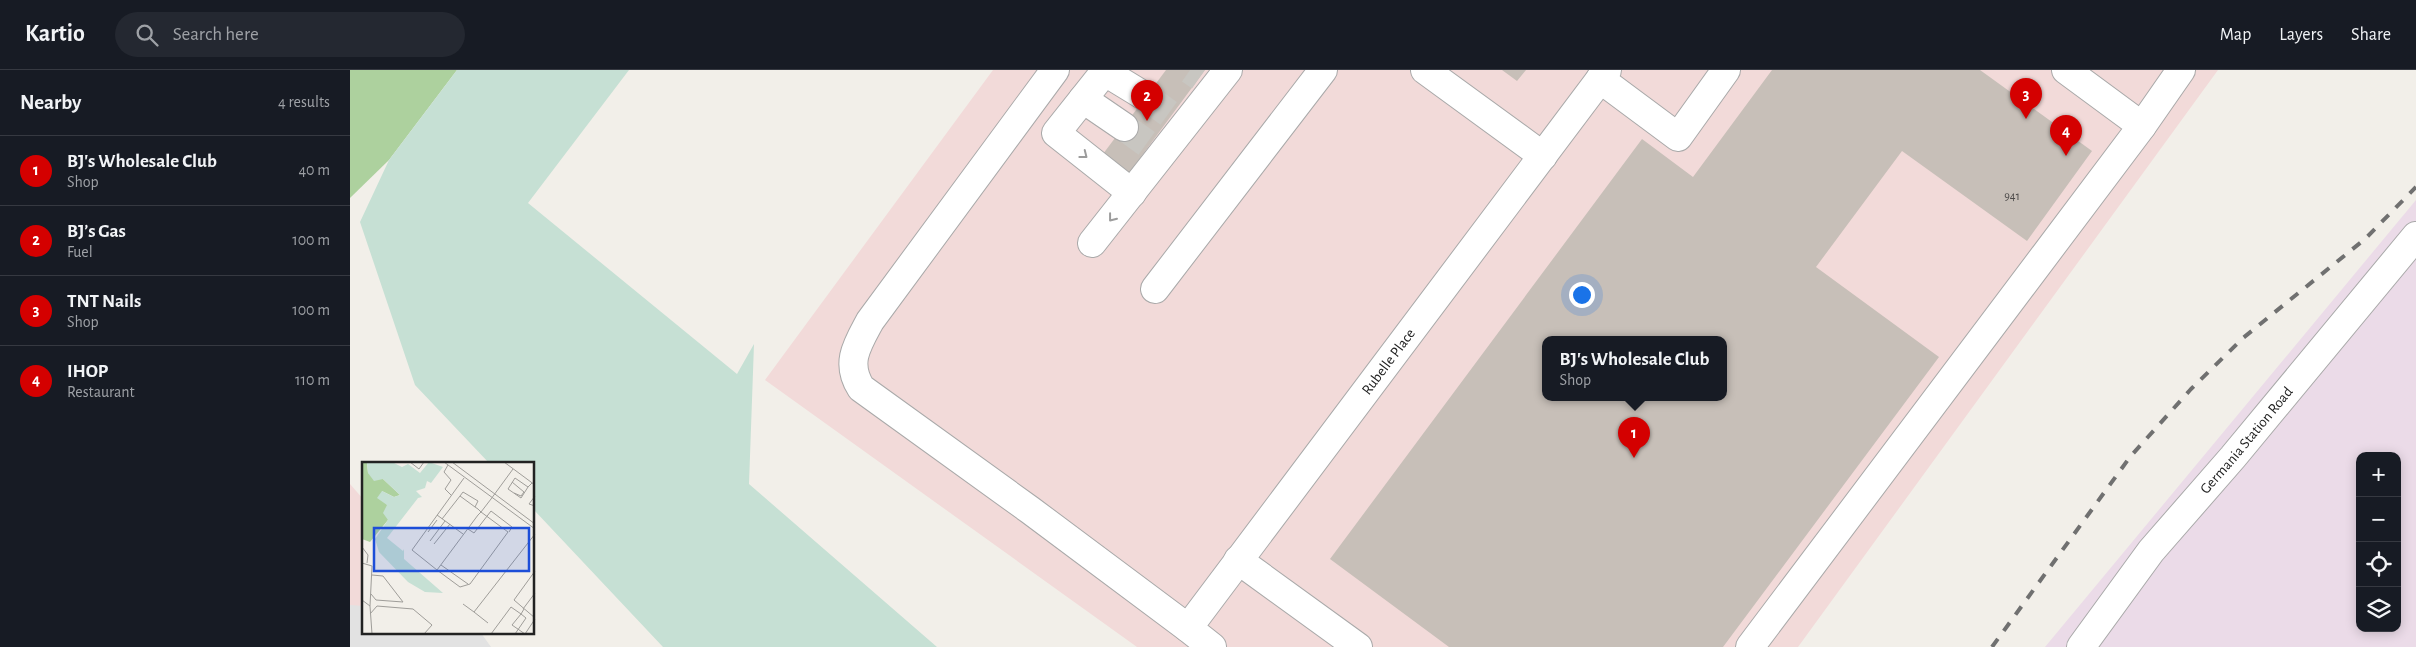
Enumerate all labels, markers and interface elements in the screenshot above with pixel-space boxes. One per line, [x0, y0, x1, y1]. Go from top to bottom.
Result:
search box [115, 12, 465, 57]
icon: search [133, 21, 161, 49]
text: Kartio [25, 22, 85, 46]
text: Search here [173, 25, 259, 44]
text: Map [2220, 26, 2251, 44]
text: Layers [2279, 26, 2323, 44]
text: Share [2351, 26, 2391, 44]
pin: 3 [2010, 78, 2042, 119]
pin: 2 [1131, 80, 1163, 121]
text: Nearby [20, 92, 81, 113]
text: 4 results [278, 94, 330, 110]
pin: 4 [2050, 115, 2082, 156]
one-way arrow [1078, 149, 1087, 157]
text: BJ's Wholesale Club [67, 152, 217, 171]
text: 1 [33, 162, 39, 178]
text: 40 m [298, 162, 330, 178]
text: Shop [67, 174, 99, 190]
house number: 941 [2004, 190, 2020, 202]
one-way arrow [1110, 212, 1118, 221]
text: BJ’s Gas [67, 222, 126, 241]
text: 2 [32, 232, 40, 248]
text: 100 m [292, 232, 330, 248]
text: Fuel [67, 244, 93, 260]
your location [1569, 282, 1595, 308]
text: TNT Nails [67, 292, 141, 311]
text: 3 [33, 302, 39, 318]
text: 100 m [292, 302, 330, 318]
text: Shop [67, 314, 99, 330]
street label: Rubelle Place [1359, 326, 1418, 398]
popup [1542, 336, 1727, 401]
text: BJ's Wholesale Club [1560, 350, 1709, 369]
text: IHOP [67, 362, 108, 381]
text: 4 [32, 372, 40, 388]
text: 110 m [295, 372, 330, 388]
text: Shop [1560, 372, 1591, 388]
text: Restaurant [67, 384, 135, 400]
street label: Germania Station Road [2198, 384, 2296, 497]
pin: 1 [1618, 417, 1650, 458]
map controls [2356, 452, 2401, 632]
button: + [2356, 452, 2401, 497]
inset map [362, 462, 535, 634]
button: − [2356, 497, 2401, 542]
button: locate [2356, 542, 2401, 587]
button: layers [2356, 587, 2401, 632]

